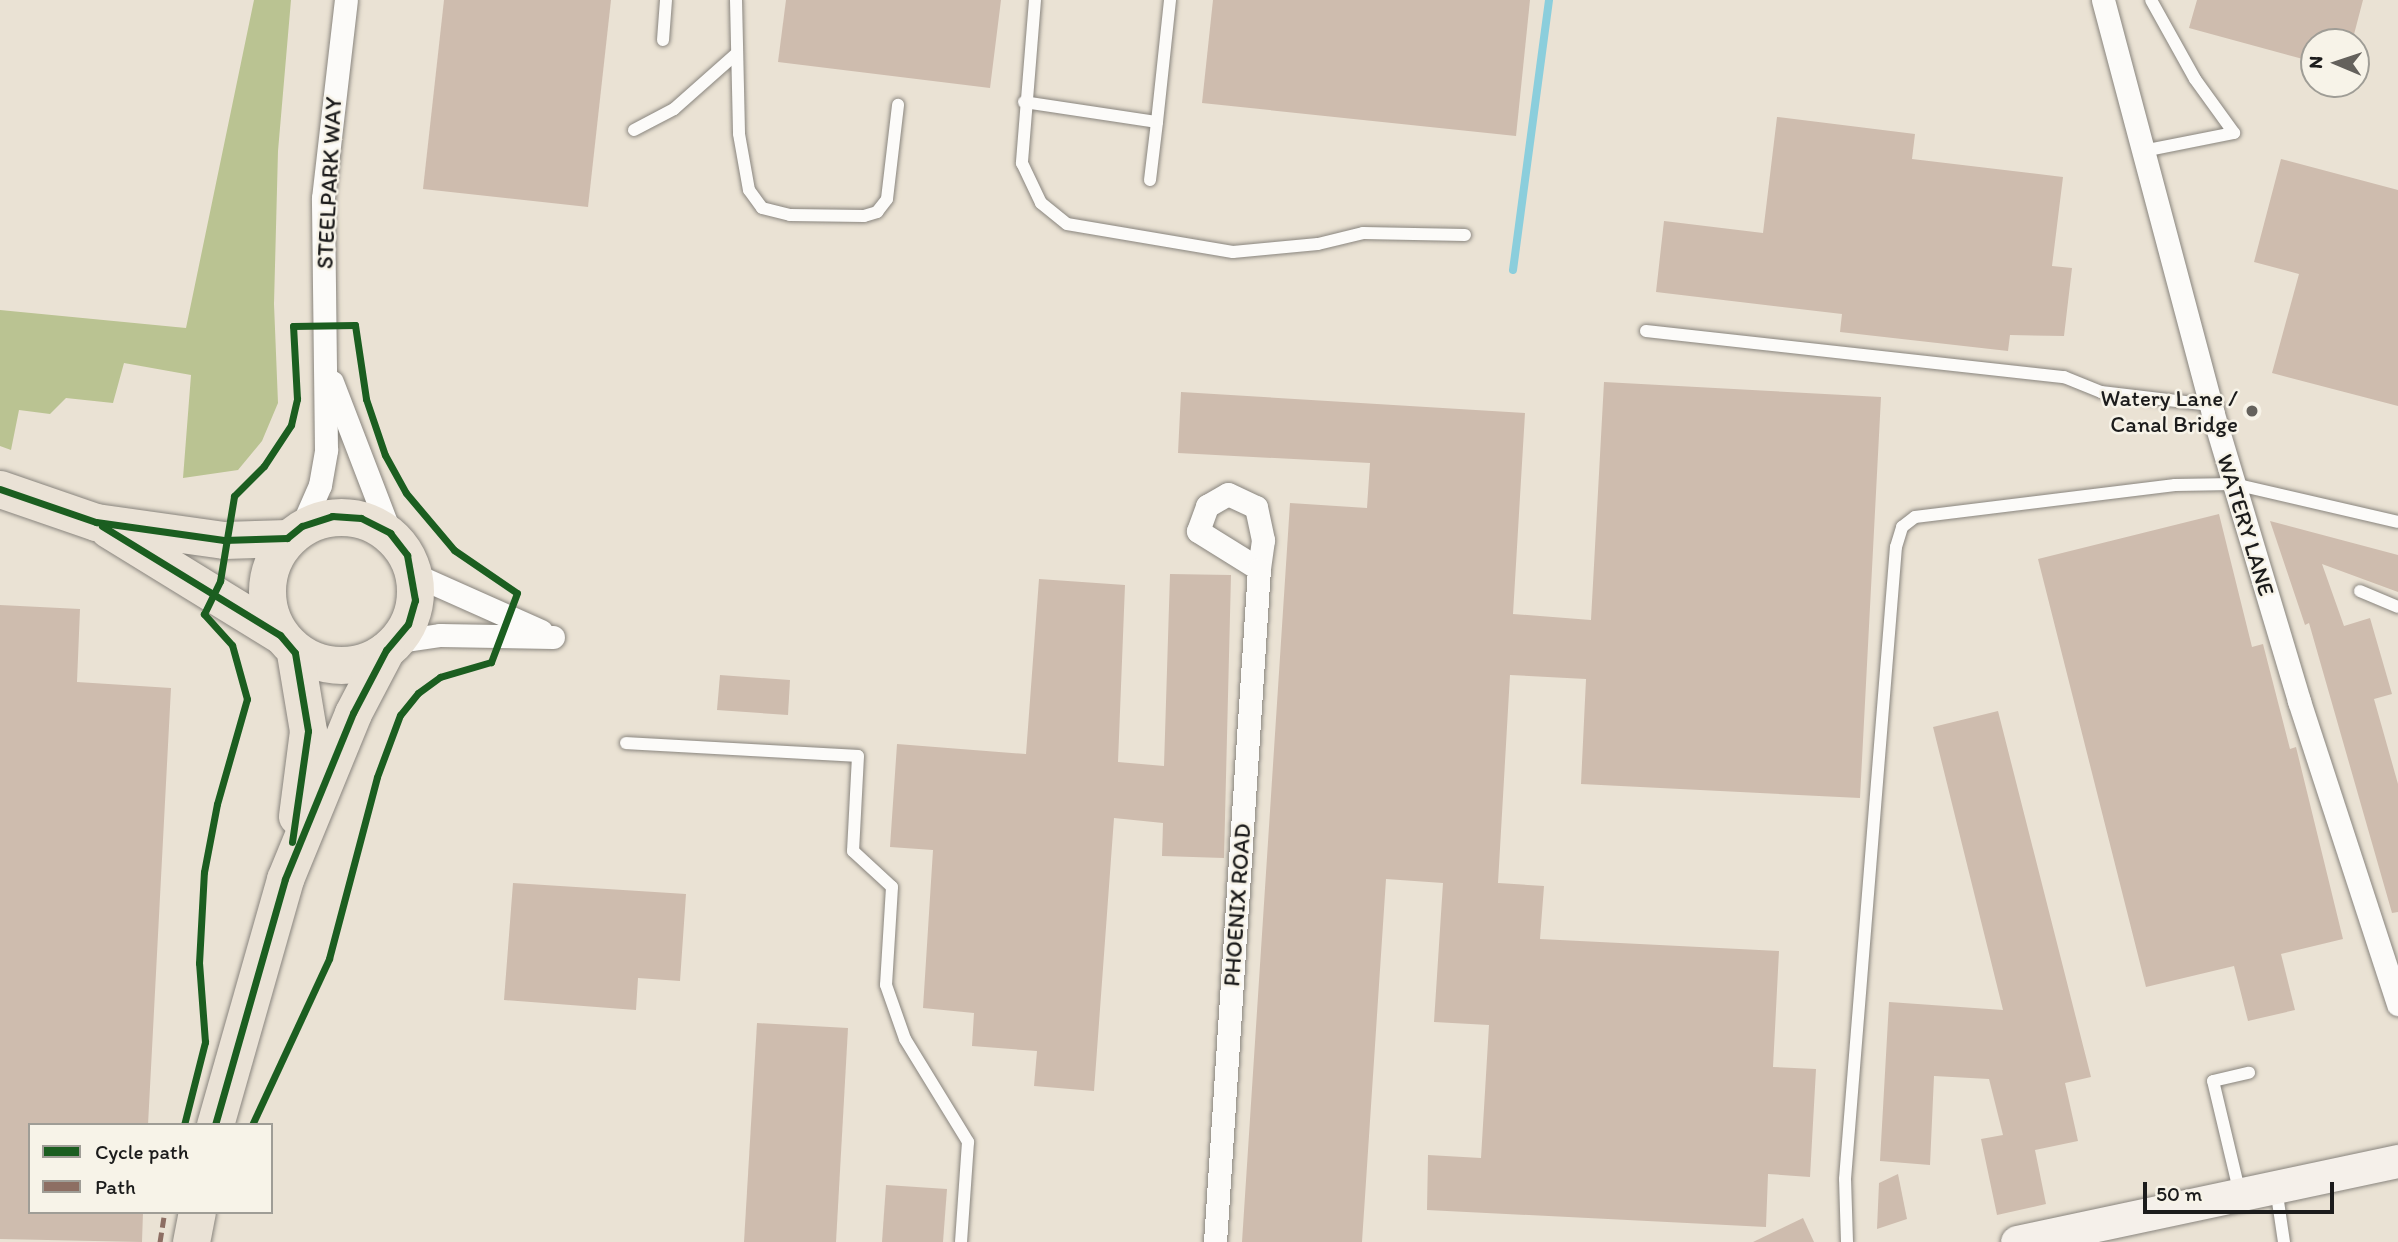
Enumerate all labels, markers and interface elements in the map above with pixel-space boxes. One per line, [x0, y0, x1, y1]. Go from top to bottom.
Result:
north arrow [2300, 28, 2370, 98]
text: N [2304, 56, 2327, 69]
street label: STEELPARK WAY [311, 96, 347, 270]
place label: Watery Lane / Canal Bridge [2101, 384, 2238, 438]
marker: Watery Lane / Canal Bridge [2244, 403, 2260, 419]
street label: WATERY LANE [2211, 451, 2281, 599]
street label: PHOENIX ROAD [1218, 823, 1256, 987]
legend [28, 1123, 273, 1214]
text: Cycle path [95, 1139, 189, 1164]
scale bar [2146, 1168, 2337, 1212]
text: Path [95, 1174, 136, 1199]
text: 50 m [2156, 1181, 2202, 1206]

